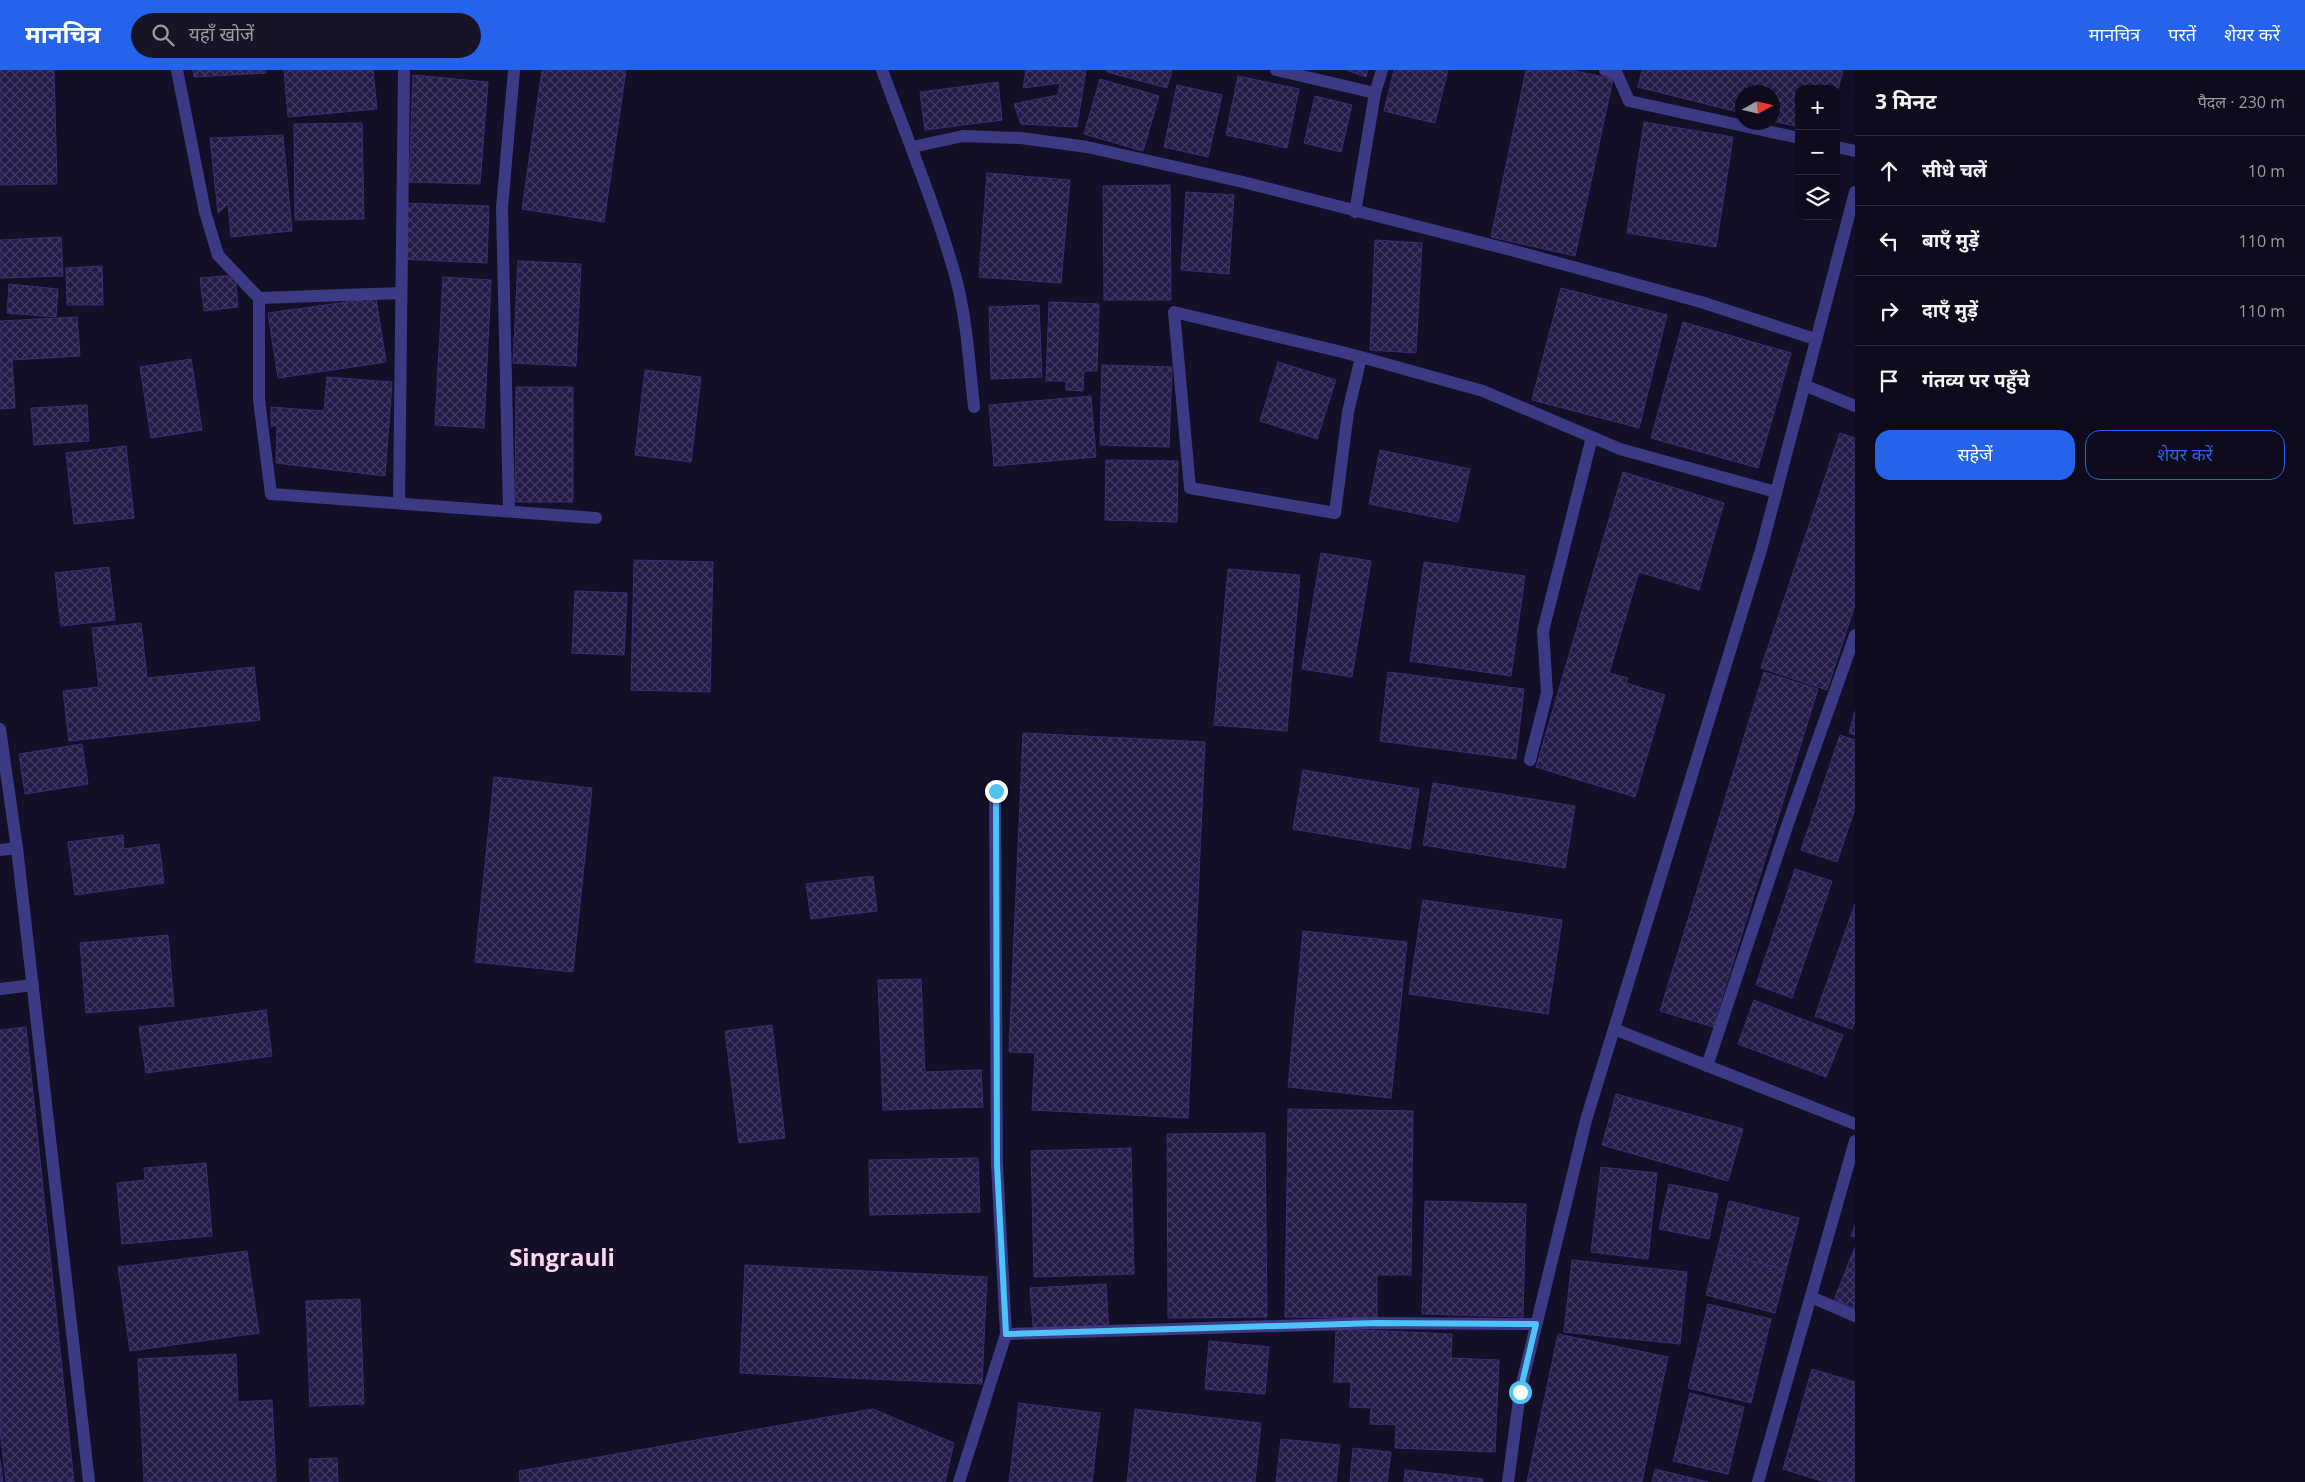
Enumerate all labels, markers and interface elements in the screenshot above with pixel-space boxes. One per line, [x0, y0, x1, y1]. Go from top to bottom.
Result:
search box [131, 13, 481, 58]
text: मानचित्र [25, 17, 101, 50]
icon: search [149, 21, 177, 49]
text: यहाँ खोजें [189, 21, 254, 47]
text: मानचित्र [2089, 22, 2140, 46]
text: परतें [2168, 22, 2196, 46]
text: शेयर करें [2224, 22, 2280, 46]
north arrow [1735, 85, 1780, 130]
map controls [1795, 85, 1840, 220]
button: + [1795, 85, 1840, 130]
text: 3 मिनट [1875, 87, 1937, 115]
text: पैदल · 230 m [2198, 91, 2285, 113]
button: − [1795, 130, 1840, 175]
icon: ahead [1875, 157, 1903, 185]
text: सीधे चलें [1922, 157, 1987, 183]
text: 10 m [2248, 160, 2285, 182]
button: layers [1795, 175, 1840, 220]
icon: left [1875, 227, 1903, 255]
text: बाएँ मुड़ें [1922, 227, 1979, 253]
text: 110 m [2239, 230, 2285, 252]
icon: right [1875, 297, 1903, 325]
text: दाएँ मुड़ें [1922, 297, 1978, 323]
text: 110 m [2239, 300, 2285, 322]
icon: arrive [1875, 367, 1903, 395]
text: गंतव्य पर पहुँचे [1922, 367, 2030, 393]
button: सहेजें [1875, 430, 2075, 480]
button: शेयर करें [2085, 430, 2285, 480]
route end [985, 780, 1008, 803]
district label: Singrauli [509, 1240, 615, 1273]
route start [1509, 1381, 1532, 1404]

